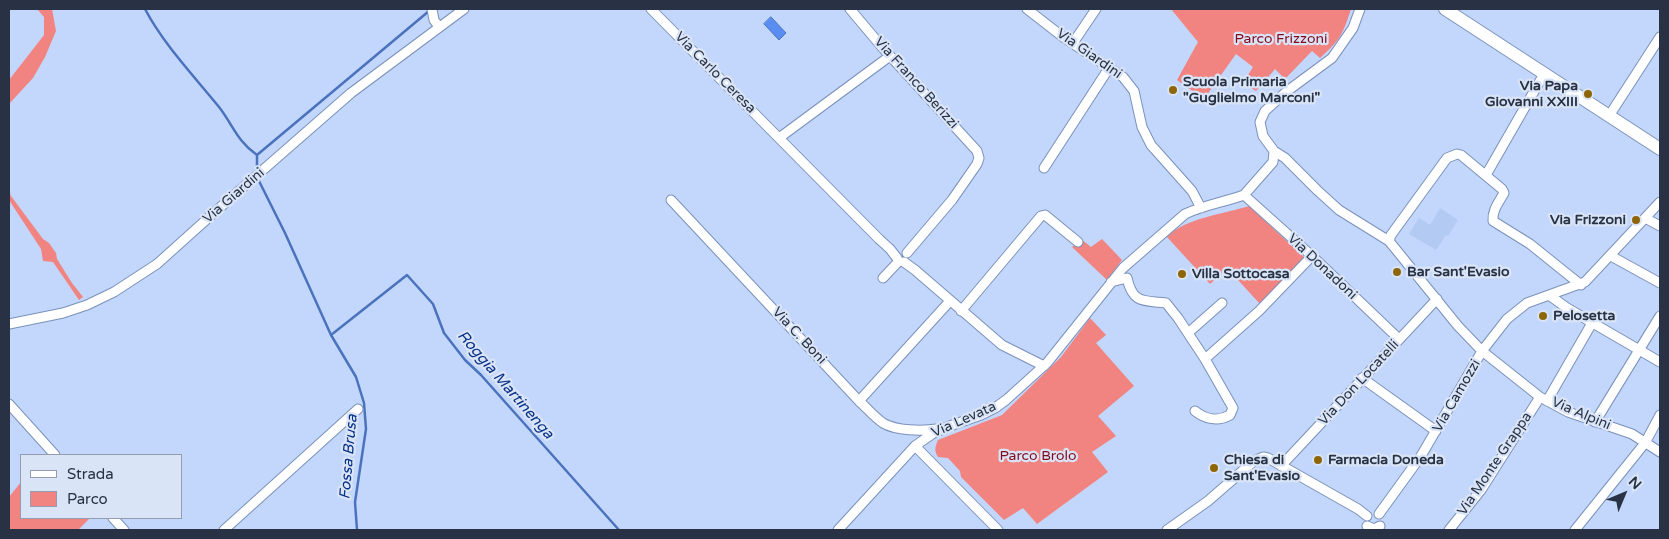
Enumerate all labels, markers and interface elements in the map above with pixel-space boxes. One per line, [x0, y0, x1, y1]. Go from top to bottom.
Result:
street label: Via Giardini [1053, 25, 1125, 83]
street label: Via Carlo Ceresa [671, 29, 759, 117]
park label: Parco Frizzoni [1234, 31, 1328, 47]
street label: Via Franco Berizzi [870, 34, 962, 132]
place label: Scuola Primaria "Guglielmo Marconi" [1183, 74, 1320, 106]
place label: Via Papa Giovanni XXIII [1485, 78, 1578, 110]
marker: Scuola Primaria "Guglielmo Marconi" [1167, 84, 1179, 96]
marker: Via Papa Giovanni XXIII [1582, 88, 1594, 100]
street label: Via Giardini [200, 165, 268, 227]
place label: Via Frizzoni [1550, 212, 1626, 228]
marker: Via Frizzoni [1630, 214, 1642, 226]
street label: Via Donadoni [1284, 230, 1360, 304]
place label: Bar Sant'Evasio [1407, 264, 1510, 280]
place label: Villa Sottocasa [1192, 266, 1290, 282]
marker: Bar Sant'Evasio [1391, 266, 1403, 278]
marker: Villa Sottocasa [1176, 268, 1188, 280]
street label: Via C. Boni [768, 304, 830, 368]
place label: Pelosetta [1553, 308, 1615, 324]
marker: Pelosetta [1537, 310, 1549, 322]
water label: Roggia Martinenga [453, 327, 557, 443]
street label: Via Don Locatelli [1315, 337, 1403, 429]
street label: Via Camozzi [1429, 357, 1485, 435]
street label: Via Alpini [1549, 394, 1613, 434]
street label: Via Levata [929, 398, 999, 442]
street label: Via Monte Grappa [1454, 409, 1536, 519]
water label: Fossa Brusa [336, 414, 362, 500]
park label: Parco Brolo [1000, 448, 1076, 464]
place label: Chiesa di Sant'Evasio [1224, 452, 1300, 484]
place label: Farmacia Doneda [1328, 452, 1444, 468]
legend [20, 454, 182, 519]
marker: Farmacia Doneda [1312, 454, 1324, 466]
marker: Chiesa di Sant'Evasio [1208, 462, 1220, 474]
text: Strada [67, 465, 114, 483]
north arrow [1599, 469, 1649, 519]
text: N [1625, 473, 1645, 493]
text: Parco [67, 490, 108, 508]

